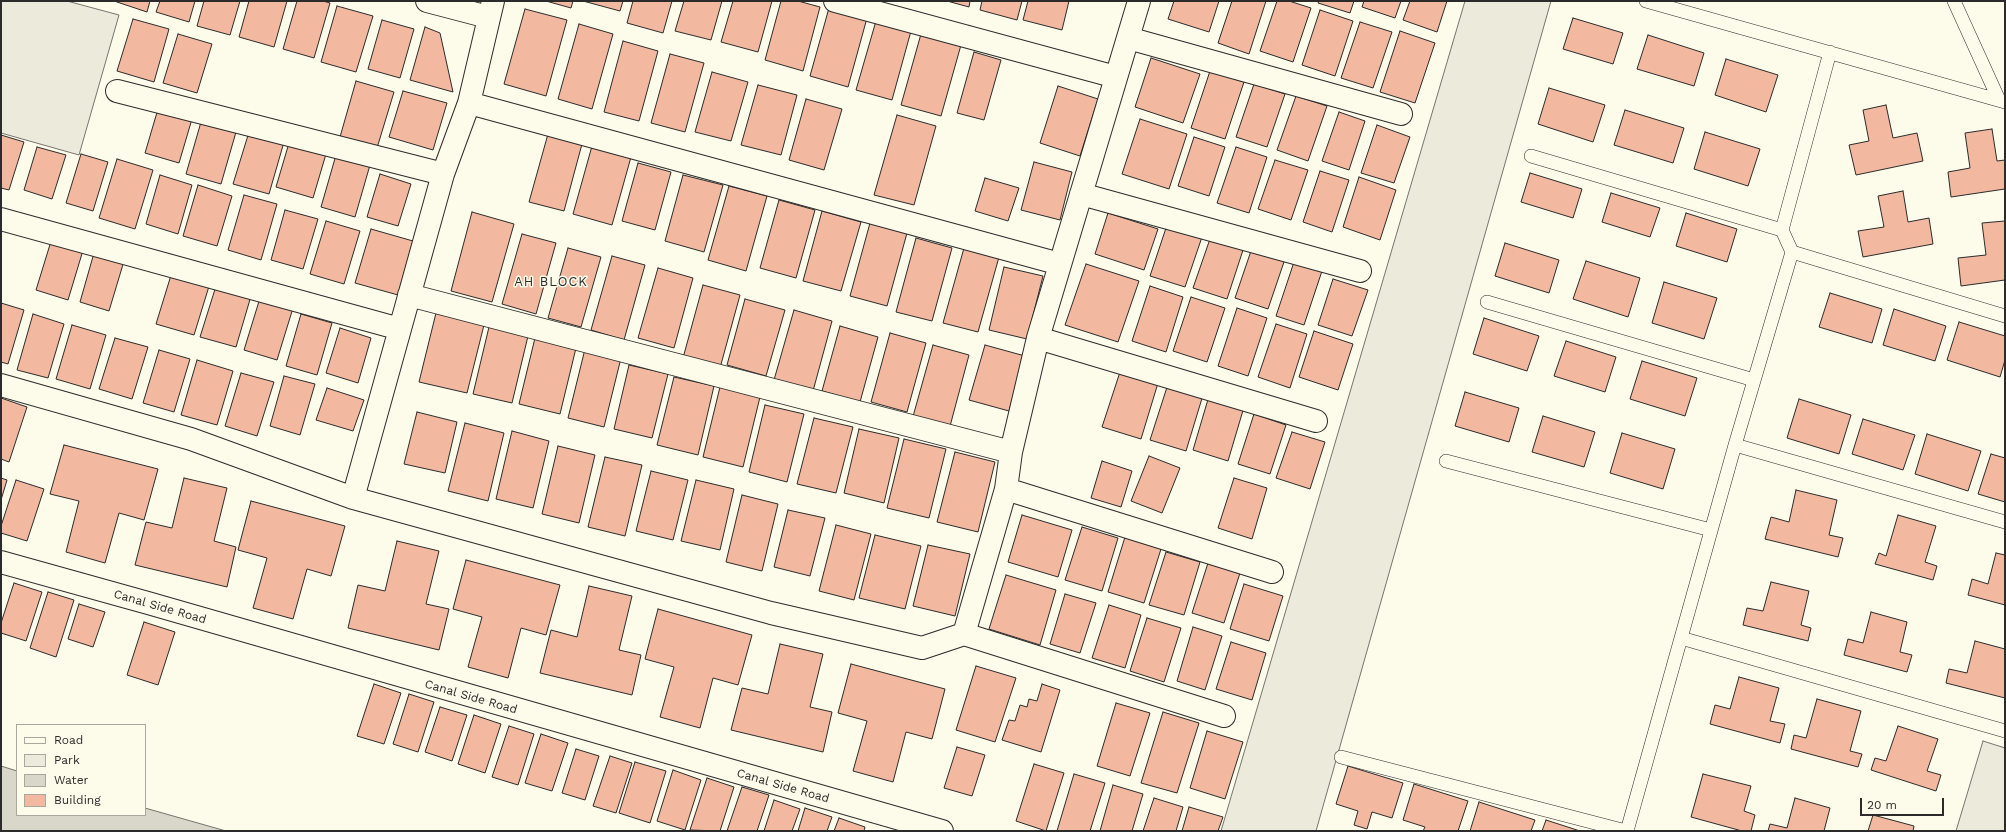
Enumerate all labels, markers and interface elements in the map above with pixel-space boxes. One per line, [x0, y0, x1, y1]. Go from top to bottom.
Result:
district label: AH BLOCK [514, 274, 588, 290]
street label: Canal Side Road [112, 587, 208, 627]
street label: Canal Side Road [423, 677, 519, 717]
legend [16, 724, 146, 816]
text: Road [54, 733, 83, 747]
text: Park [54, 753, 80, 767]
street label: Canal Side Road [735, 766, 831, 806]
text: Water [54, 773, 88, 787]
scale bar [1862, 790, 1946, 816]
text: Building [54, 793, 101, 807]
text: 20 m [1867, 798, 1897, 812]

